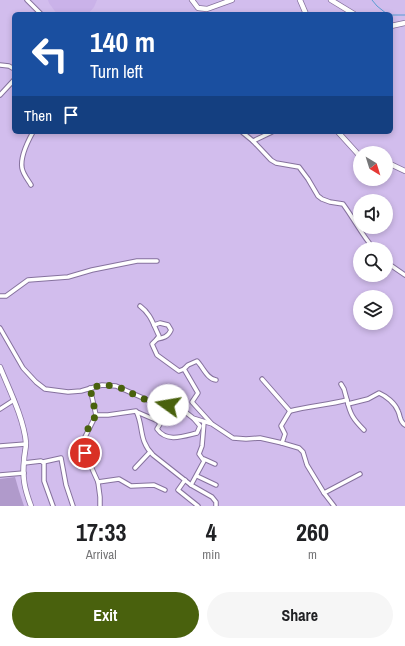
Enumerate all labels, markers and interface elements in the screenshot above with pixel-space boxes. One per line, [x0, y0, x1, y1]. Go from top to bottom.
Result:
text: 140 m [90, 23, 155, 61]
icon: left [24, 28, 76, 80]
text: Turn left [90, 59, 143, 84]
icon: arrive [60, 104, 82, 126]
text: Then [24, 105, 52, 126]
north arrow [353, 146, 393, 186]
map controls [353, 146, 393, 330]
button: sound [353, 194, 393, 234]
button: search [353, 242, 393, 282]
button: layers [353, 290, 393, 330]
position arrow [147, 384, 189, 426]
pin [68, 436, 102, 470]
icon: arrive [74, 442, 96, 464]
text: 17:33 [76, 516, 126, 548]
text: 4 [206, 516, 217, 548]
text: 260 [296, 516, 329, 548]
text: Arrival [86, 546, 117, 563]
text: min [202, 546, 220, 563]
text: m [308, 546, 317, 563]
button: Exit [12, 592, 199, 638]
button: Share [207, 592, 393, 638]

